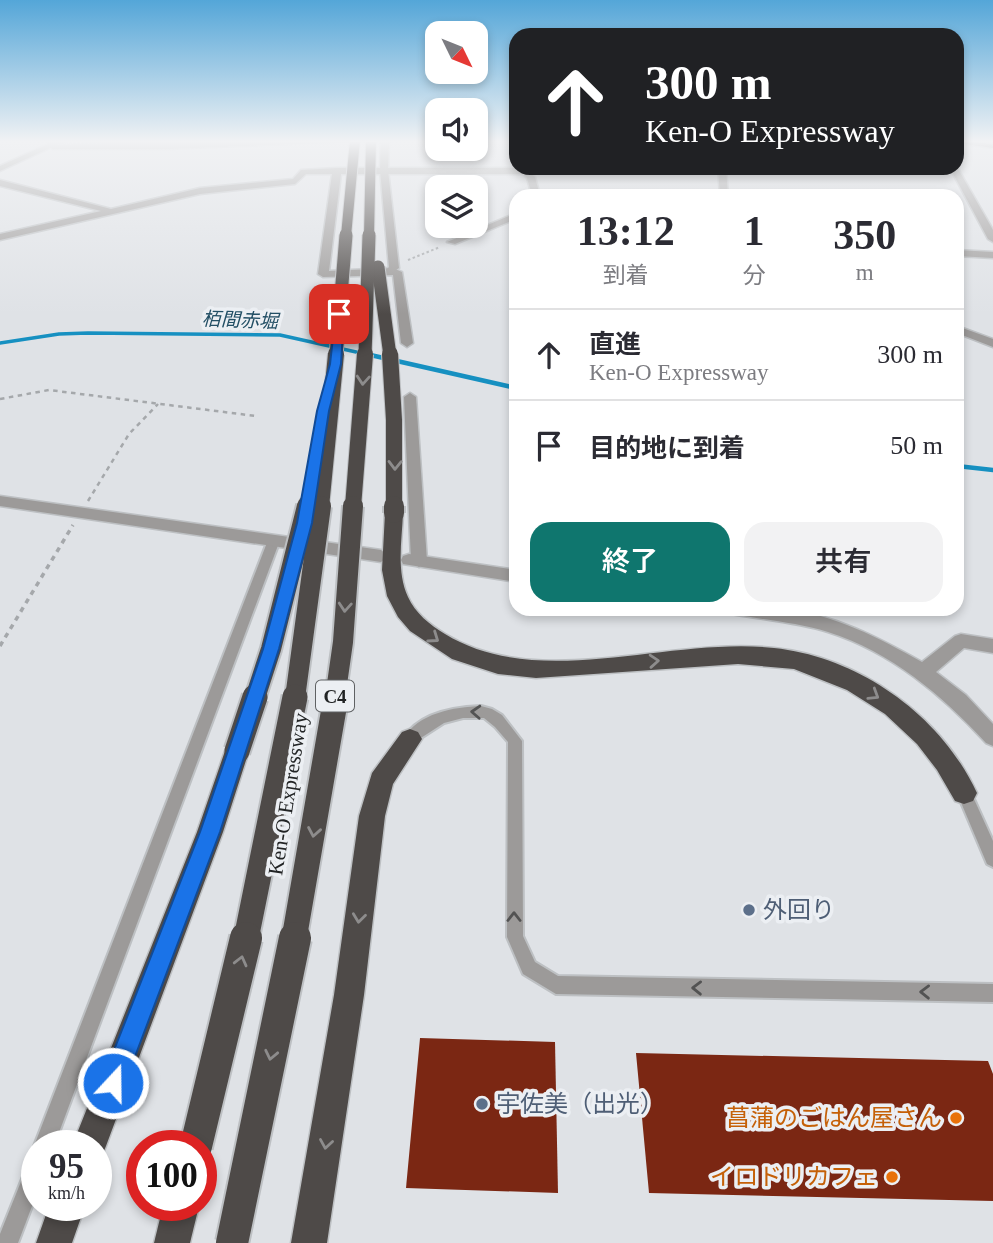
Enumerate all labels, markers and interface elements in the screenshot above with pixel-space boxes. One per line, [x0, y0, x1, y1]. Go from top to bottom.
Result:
north arrow [425, 21, 488, 84]
map controls [425, 21, 488, 238]
text: 300 m [645, 55, 772, 110]
icon: ahead [530, 56, 621, 147]
button: sound [425, 98, 488, 161]
text: Ken-O Expressway [645, 113, 895, 149]
button: layers [425, 175, 488, 238]
text: 13:12 [577, 208, 675, 254]
text: 1 [744, 208, 765, 254]
text: 350 [833, 212, 896, 258]
text: m [856, 260, 874, 285]
text: 到着 [603, 263, 649, 288]
text: 分 [743, 263, 766, 288]
pin [309, 284, 369, 344]
icon: arrive [320, 295, 358, 333]
water label: 栢間赤堀 [202, 308, 281, 332]
text: 直進 [589, 330, 641, 359]
icon: ahead [530, 336, 568, 374]
text: 300 m [877, 340, 943, 369]
text: Ken-O Expressway [589, 360, 768, 385]
one-way arrow [356, 375, 371, 386]
icon: arrive [530, 427, 568, 465]
text: 50 m [890, 431, 943, 460]
text: 目的地に到着 [589, 434, 745, 463]
one-way arrow [387, 460, 403, 471]
button: 終了 [530, 522, 730, 602]
button: 共有 [744, 522, 943, 602]
one-way arrow [338, 602, 353, 613]
one-way arrow [426, 630, 439, 642]
one-way arrow [649, 654, 660, 669]
road number: C4 [316, 680, 354, 712]
one-way arrow [866, 686, 879, 699]
one-way arrow [470, 705, 481, 720]
street label: Ken-O Expressway [263, 711, 313, 877]
one-way arrow [307, 826, 322, 838]
place label: 外回り [763, 897, 835, 923]
marker: 外回り [741, 902, 757, 918]
one-way arrow [506, 911, 522, 922]
one-way arrow [351, 913, 366, 924]
one-way arrow [233, 955, 247, 967]
one-way arrow [692, 980, 702, 996]
one-way arrow [919, 984, 930, 1000]
position arrow [76, 1046, 150, 1120]
one-way arrow [264, 1049, 279, 1061]
place label: 宇佐美（出光） [496, 1091, 664, 1117]
marker: 宇佐美（出光） [474, 1096, 490, 1112]
place label: 菖蒲のごはん屋さん [726, 1105, 942, 1131]
marker: 菖蒲のごはん屋さん [948, 1110, 964, 1126]
speed limit sign: 100 [126, 1130, 217, 1221]
one-way arrow [319, 1138, 334, 1149]
text: 95 [49, 1147, 84, 1186]
place label: イロドリカフェ [710, 1164, 878, 1190]
marker: イロドリカフェ [884, 1169, 900, 1185]
text: km/h [48, 1183, 85, 1203]

